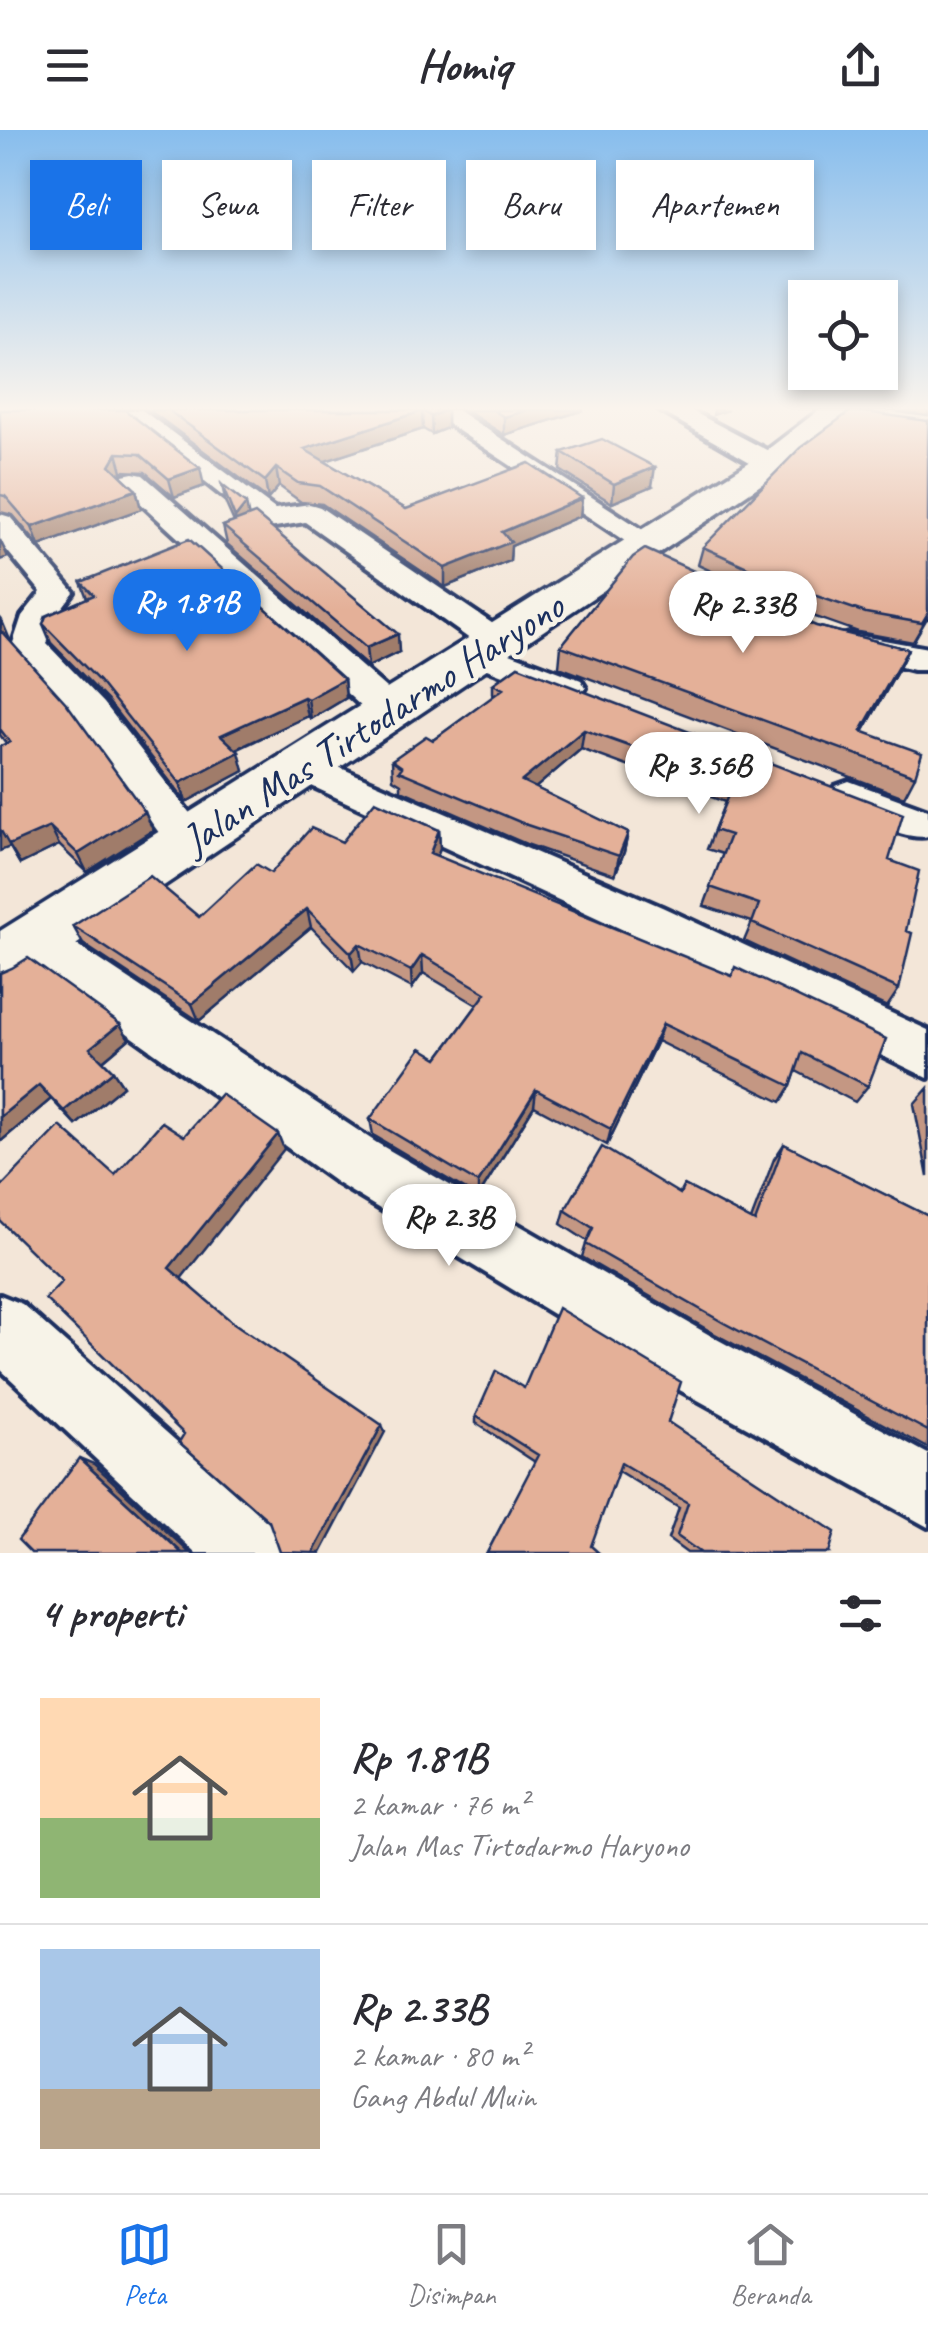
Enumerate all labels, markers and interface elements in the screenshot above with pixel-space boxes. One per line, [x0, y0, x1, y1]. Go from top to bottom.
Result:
text: Homiq [417, 37, 511, 94]
icon: menu [40, 38, 95, 93]
icon: share [833, 38, 888, 93]
chip: Beli [30, 160, 142, 250]
chip: Sewa [162, 160, 292, 250]
chip: Filter [312, 160, 446, 250]
chip: Baru [466, 160, 596, 250]
chip: Apartemen [616, 160, 814, 250]
map controls [788, 280, 898, 390]
button: locate [788, 280, 898, 390]
pin: Rp 1.81B [84, 569, 290, 654]
pin: Rp 2.33B [640, 571, 846, 656]
street label: Jalan Mas Tirtodarmo Haryono [170, 579, 576, 868]
text: Rp 1.81B [135, 581, 239, 622]
text: Rp 2.33B [691, 583, 795, 624]
pin: Rp 3.56B [596, 732, 802, 817]
text: Rp 3.56B [647, 744, 751, 785]
pin: Rp 2.3B [357, 1184, 541, 1269]
text: Rp 2.3B [404, 1196, 494, 1237]
icon: filters [833, 1586, 888, 1641]
text: 4 properti [40, 1587, 182, 1640]
text: Rp 1.81B [350, 1731, 487, 1784]
icon: home [120, 1738, 240, 1858]
text: 2 kamar · 76 m² [350, 1784, 528, 1825]
text: Jalan Mas Tirtodarmo Haryono [350, 1825, 689, 1866]
text: Rp 2.33B [350, 1982, 487, 2035]
icon: home [120, 1989, 240, 2109]
text: 2 kamar · 80 m² [350, 2035, 528, 2076]
text: Gang Abdul Muin [350, 2076, 536, 2117]
tab: Peta [117, 2217, 172, 2312]
tab: Disimpan [407, 2217, 496, 2312]
tab: Beranda [731, 2217, 811, 2312]

